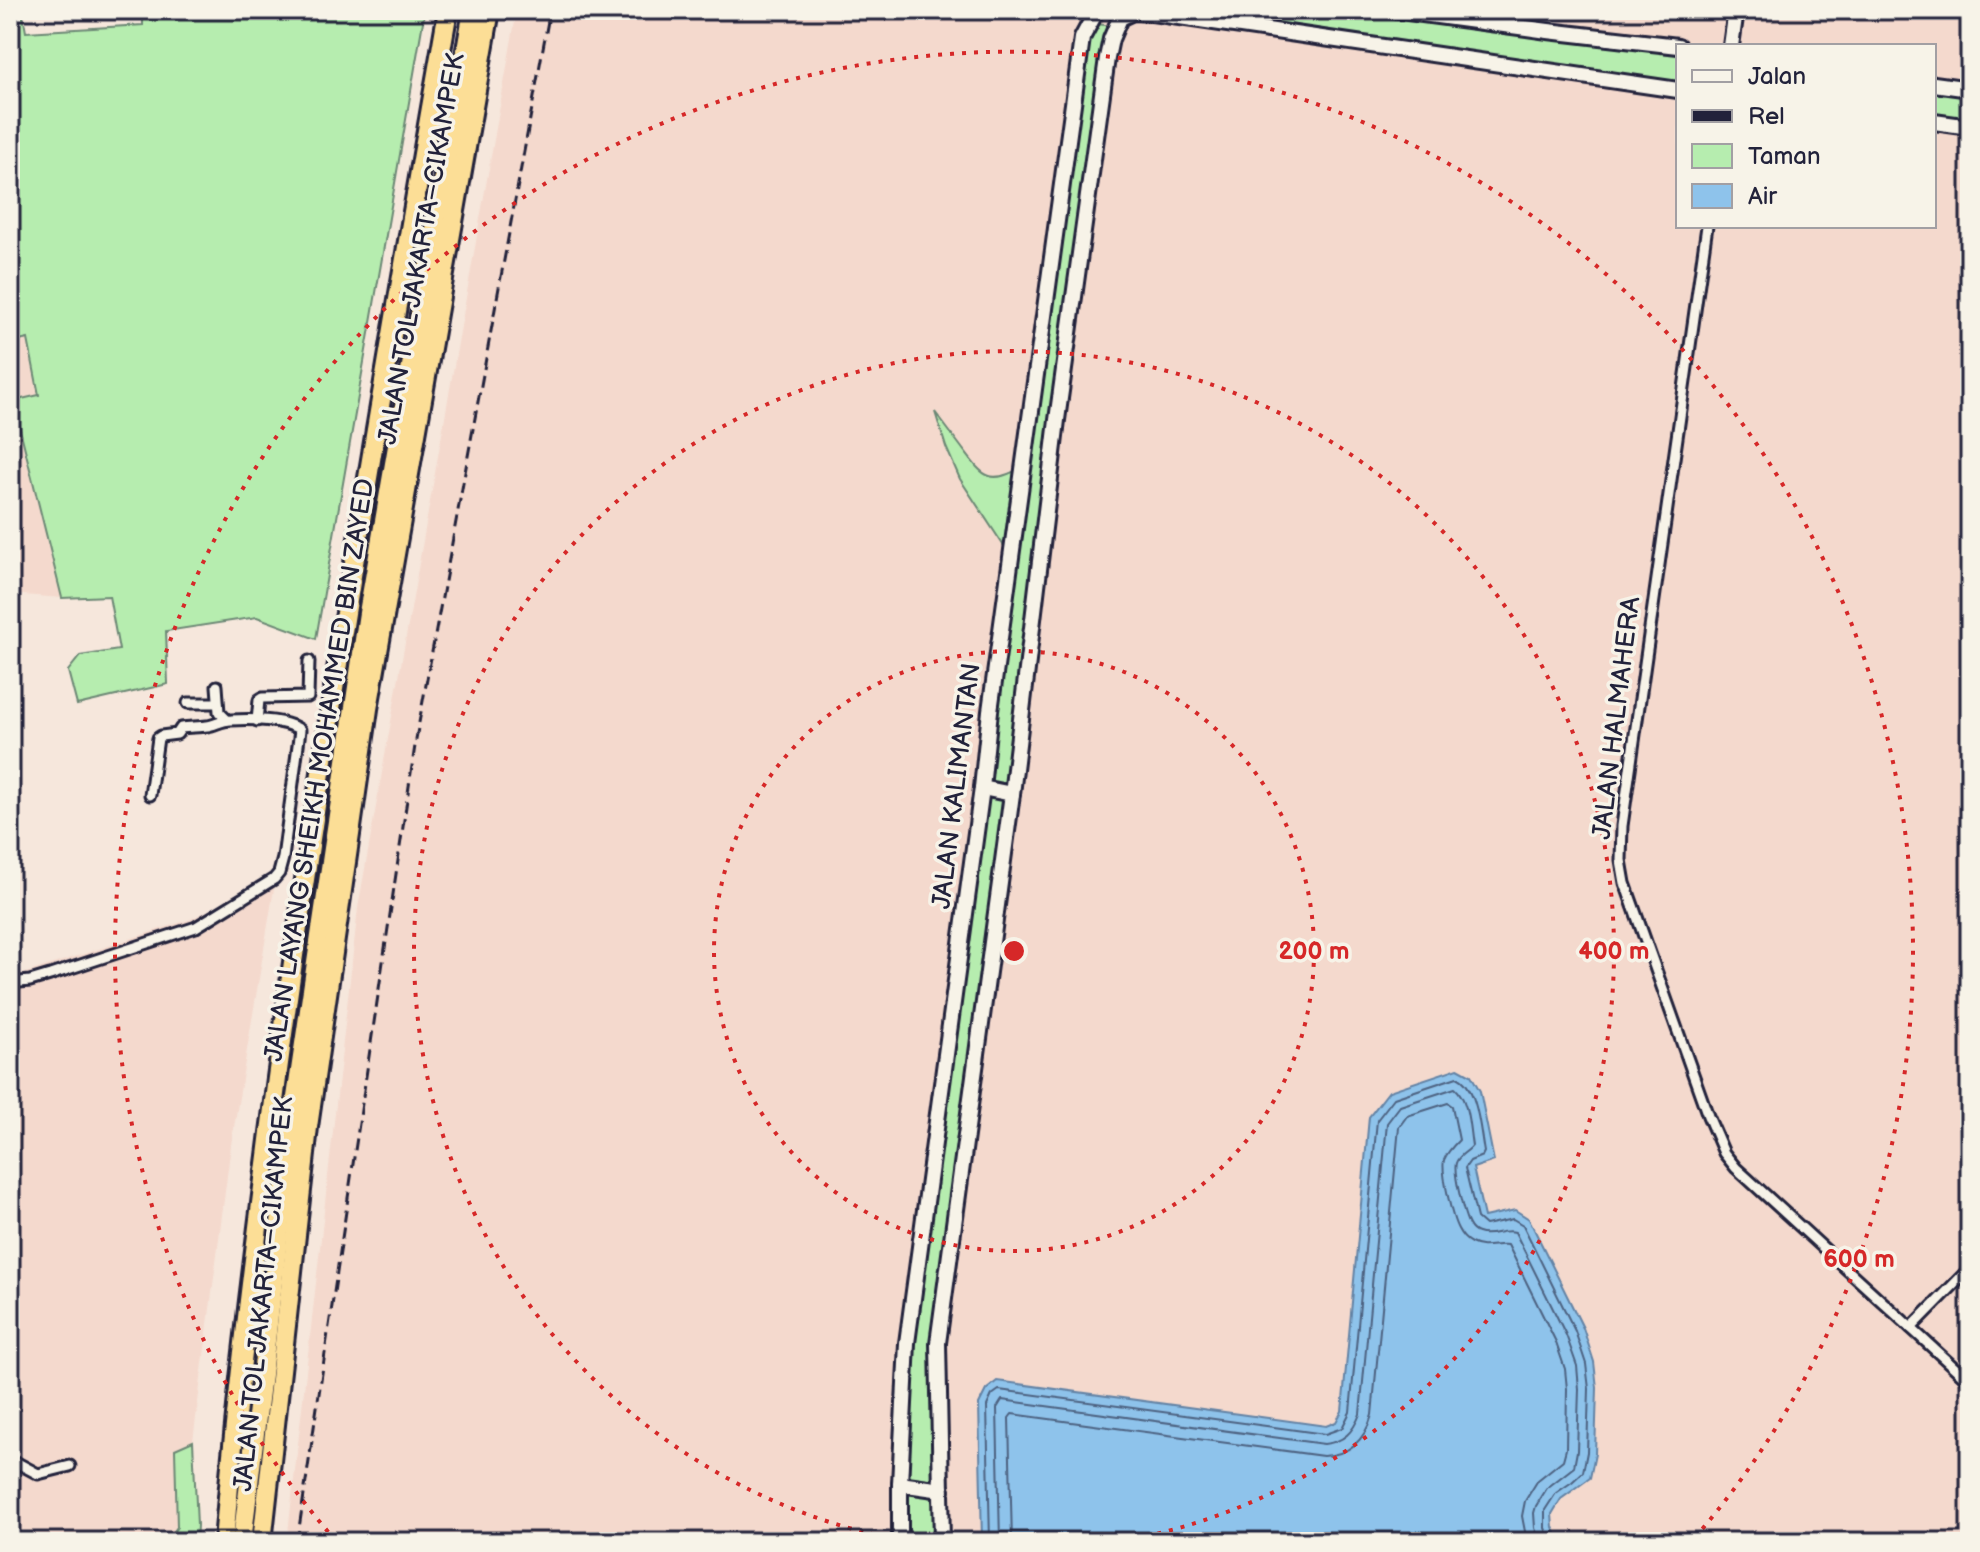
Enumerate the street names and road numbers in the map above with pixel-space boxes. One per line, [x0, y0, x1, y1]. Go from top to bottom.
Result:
street label: JALAN TOL JAKARTA–CIKAMPEK [372, 51, 472, 447]
street label: JALAN LAYANG SHEIKH MOHAMMED BIN ZAYED [259, 477, 381, 1063]
street label: JALAN HALMAHERA [1587, 595, 1647, 841]
street label: JALAN KALIMANTAN [927, 661, 987, 911]
street label: JALAN TOL JAKARTA–CIKAMPEK [228, 1095, 300, 1493]

